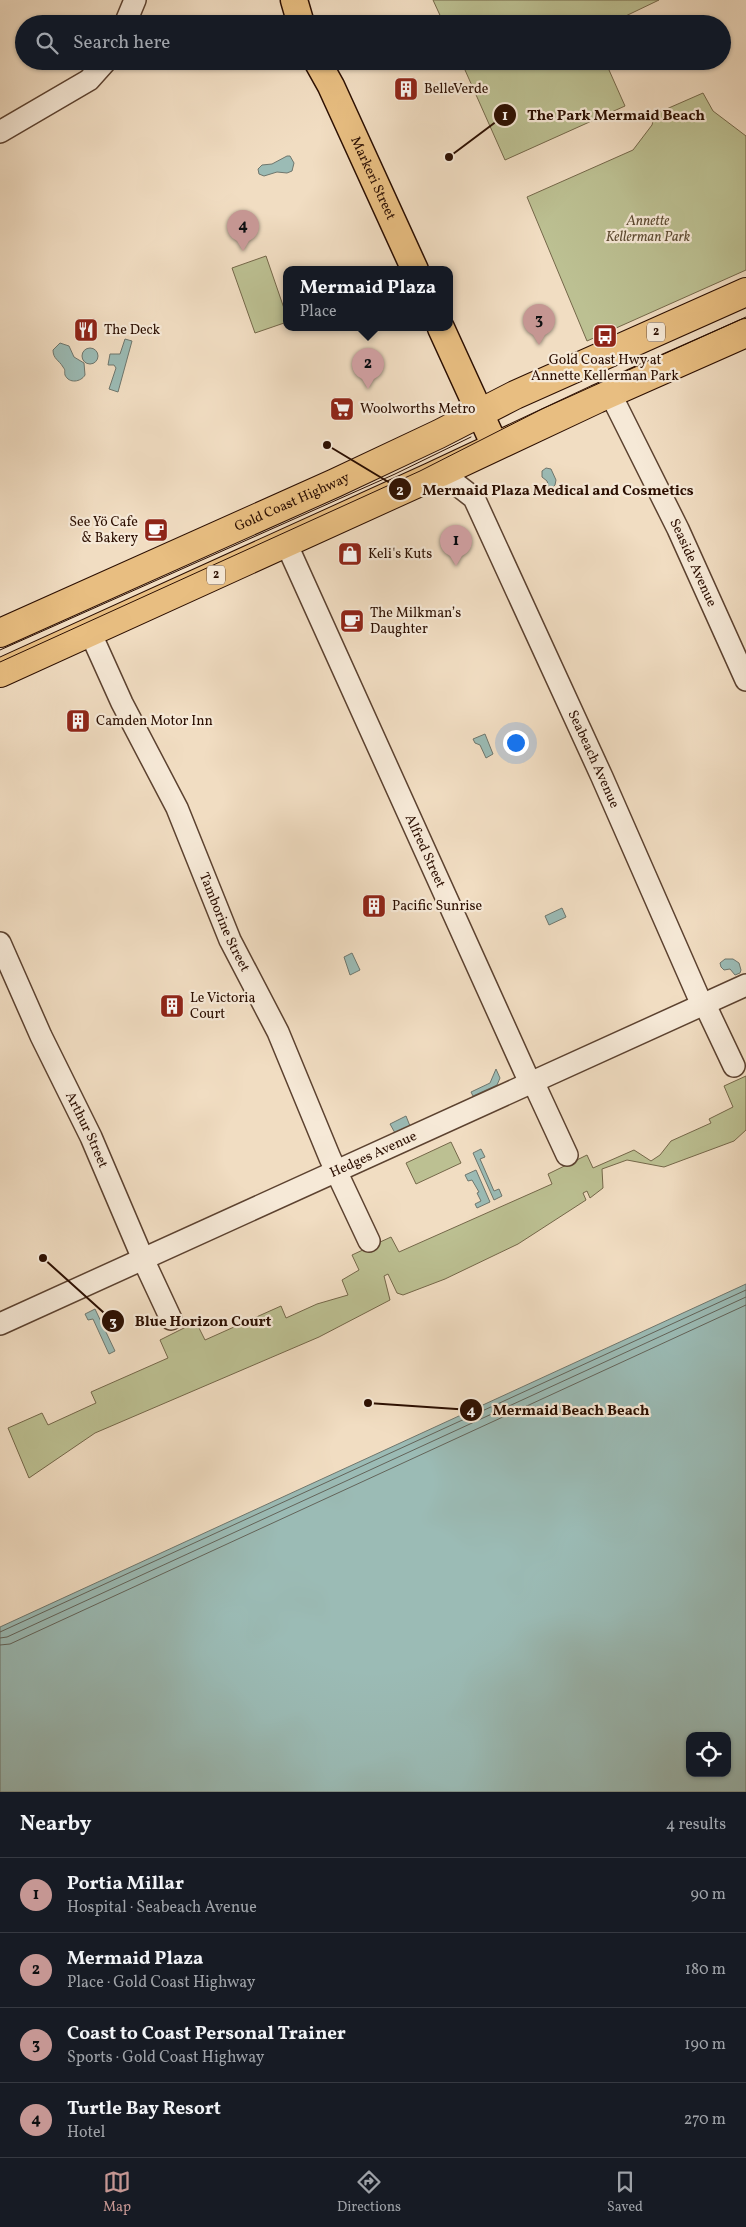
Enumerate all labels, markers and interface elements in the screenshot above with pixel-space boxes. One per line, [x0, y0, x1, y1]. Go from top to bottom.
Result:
search box [15, 15, 731, 70]
icon: search [33, 29, 61, 57]
text: Search here [73, 30, 170, 56]
building icon: BelleVerde [393, 76, 419, 102]
place label: BelleVerde [424, 80, 489, 99]
callout: The Park Mermaid Beach [492, 100, 715, 130]
text: 1 [502, 106, 508, 127]
text: The Park Mermaid Beach [527, 106, 705, 127]
street label: Markeri Street [346, 133, 400, 223]
pin: 4 [227, 210, 259, 251]
park label: Annette Kellerman Park [606, 212, 691, 247]
popup [283, 266, 453, 331]
text: Mermaid Plaza [300, 275, 436, 301]
text: Place [300, 301, 337, 323]
pin: 3 [523, 304, 555, 345]
restaurant icon: The Deck [73, 317, 99, 343]
place label: The Deck [104, 321, 160, 340]
road number: 2 [647, 322, 665, 342]
bus stop icon: Gold Coast Hwy at Annette Kellerman Park [592, 323, 618, 349]
pin: 2 [352, 348, 384, 389]
place label: Gold Coast Hwy at Annette Kellerman Park [531, 351, 679, 386]
supermarket icon: Woolworths Metro [329, 396, 355, 422]
place label: Woolworths Metro [360, 400, 476, 419]
street label: Gold Coast Highway [231, 468, 353, 536]
callout: Mermaid Plaza Medical and Cosmetics [388, 474, 704, 504]
text: 2 [396, 481, 404, 502]
text: Mermaid Plaza Medical and Cosmetics [422, 481, 694, 502]
place label: See Yö Cafe & Bakery [69, 513, 138, 548]
street label: Seaside Avenue [665, 515, 721, 610]
cafe icon: See Yö Cafe & Bakery [143, 517, 169, 543]
pin: 1 [440, 525, 472, 566]
shop icon: Keli's Kuts [337, 541, 363, 567]
place label: Keli's Kuts [368, 545, 432, 564]
road number: 2 [207, 566, 225, 584]
place label: The Milkman’s Daughter [370, 604, 461, 639]
cafe icon: The Milkman’s Daughter [339, 608, 365, 634]
street label: Seabeach Avenue [563, 707, 624, 811]
building icon: Camden Motor Inn [65, 708, 91, 734]
place label: Camden Motor Inn [96, 712, 213, 731]
your location [503, 730, 529, 756]
street label: Alfred Street [400, 811, 450, 891]
street label: Tamborine Street [194, 870, 254, 975]
building icon: Pacific Sunrise [361, 893, 387, 919]
place label: Pacific Sunrise [392, 897, 482, 916]
place label: Le Victoria Court [190, 989, 256, 1024]
building icon: Le Victoria Court [159, 993, 185, 1019]
street label: Arthur Street [61, 1088, 113, 1171]
street label: Hedges Avenue [327, 1126, 420, 1182]
callout: Blue Horizon Court [100, 1306, 282, 1336]
text: 3 [109, 1312, 117, 1333]
text: Blue Horizon Court [135, 1312, 272, 1333]
callout: Mermaid Beach Beach [458, 1395, 660, 1425]
text: 4 [466, 1401, 476, 1422]
text: Mermaid Beach Beach [493, 1401, 650, 1422]
map controls [686, 1732, 731, 1777]
button: locate [686, 1732, 731, 1777]
text: Nearby [20, 1810, 91, 1839]
text: 4 results [666, 1814, 726, 1836]
text: Portia Millar [67, 1871, 184, 1897]
text: 1 [33, 1884, 39, 1906]
text: 90 m [690, 1884, 726, 1906]
text: Hospital · Seabeach Avenue [67, 1897, 257, 1919]
text: Mermaid Plaza [67, 1946, 203, 1972]
text: 2 [32, 1959, 40, 1981]
text: 180 m [685, 1959, 726, 1981]
text: Place · Gold Coast Highway [67, 1972, 255, 1994]
text: Coast to Coast Personal Trainer [67, 2021, 346, 2047]
text: 3 [32, 2034, 40, 2056]
text: 190 m [684, 2034, 726, 2056]
text: Sports · Gold Coast Highway [67, 2047, 264, 2069]
text: Turtle Bay Resort [67, 2096, 221, 2122]
text: 4 [31, 2109, 41, 2131]
text: 270 m [684, 2109, 726, 2131]
text: Hotel [67, 2122, 105, 2144]
tab: Map [103, 2168, 131, 2217]
tab: Directions [337, 2168, 401, 2217]
tab: Saved [607, 2168, 643, 2217]

